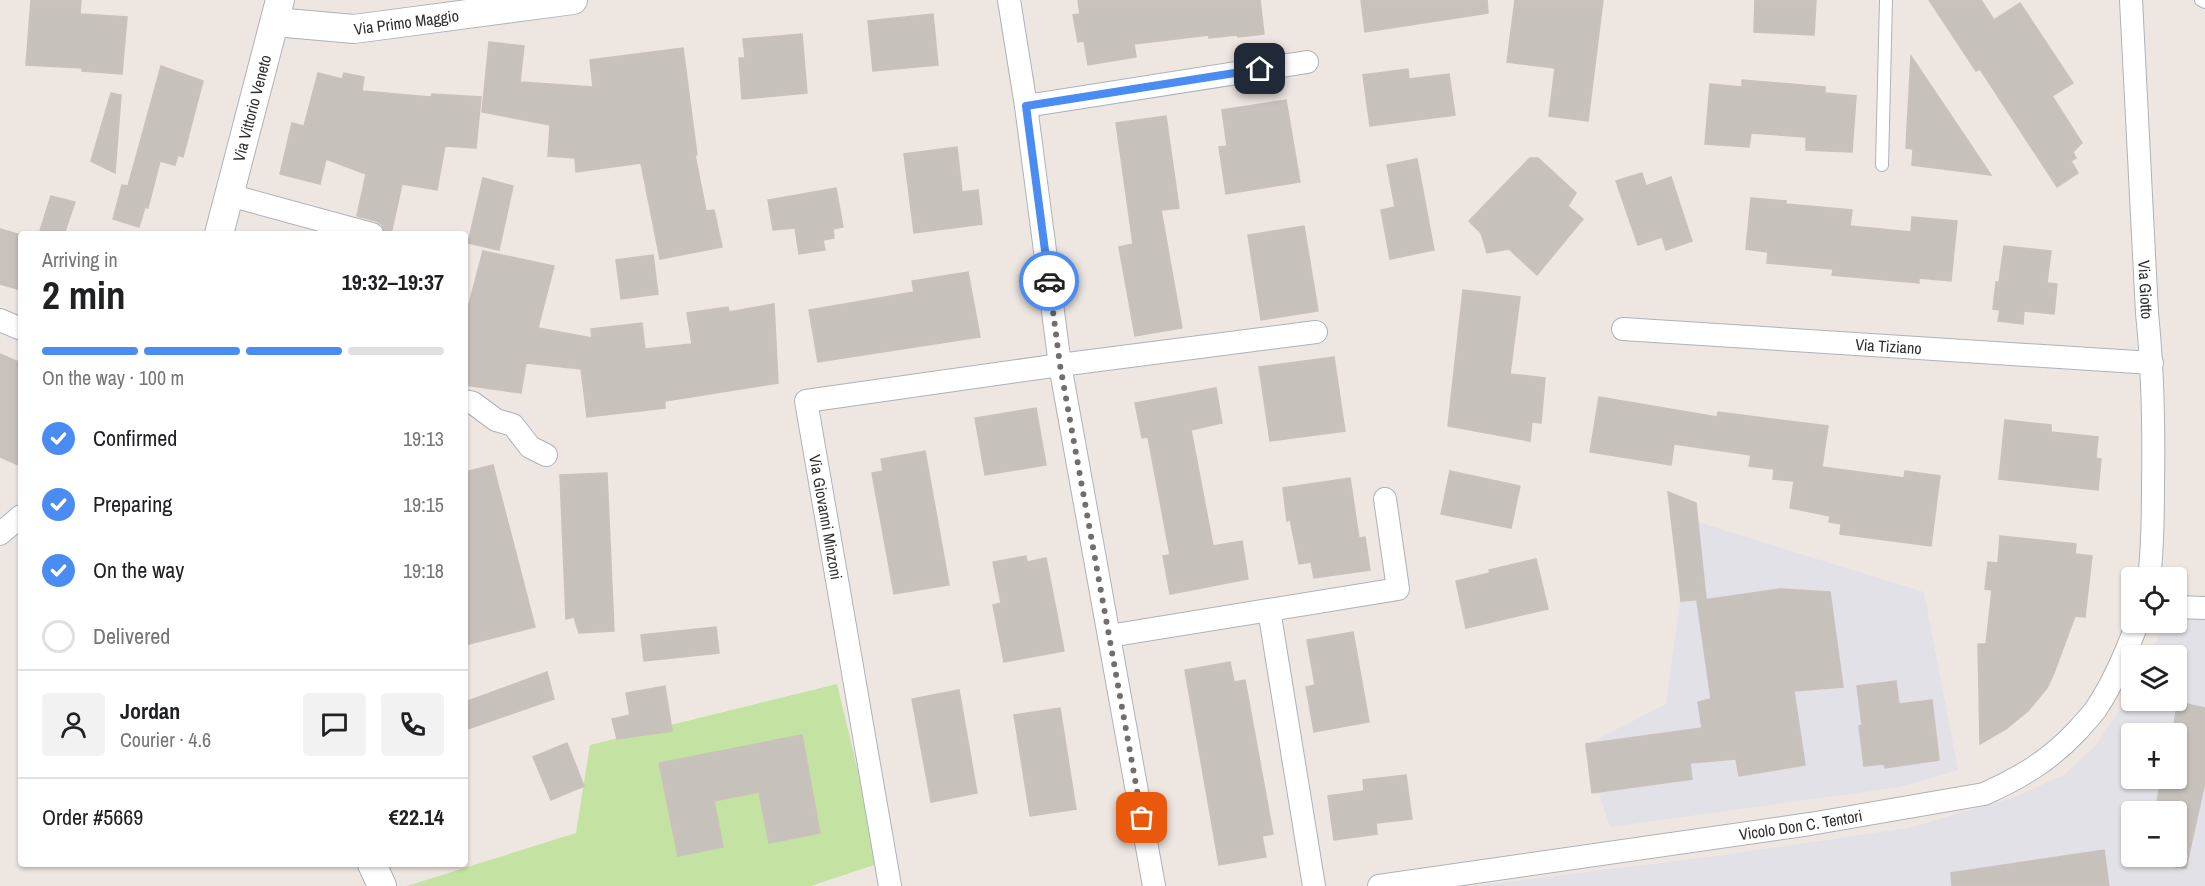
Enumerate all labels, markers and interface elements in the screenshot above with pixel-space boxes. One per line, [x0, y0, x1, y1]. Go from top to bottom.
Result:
street label: Via Primo Maggio [352, 4, 460, 40]
pin [1234, 43, 1285, 94]
street label: Via Vittorio Veneto [227, 52, 276, 164]
icon: home [1243, 52, 1276, 85]
text: Arriving in [42, 246, 118, 273]
courier [1019, 251, 1079, 311]
street label: Via Giotto [2133, 260, 2159, 320]
icon: car [1033, 265, 1066, 298]
text: 19:32–19:37 [342, 267, 444, 297]
text: 2 min [42, 269, 126, 321]
street label: Via Tiziano [1855, 333, 1922, 359]
text: On the way · 100 m [42, 364, 184, 391]
icon: check [42, 422, 75, 455]
text: Confirmed [93, 423, 177, 453]
text: 19:13 [403, 425, 444, 452]
street label: Via Giovanni Minzoni [804, 453, 848, 581]
icon: check [42, 488, 75, 521]
text: Preparing [93, 489, 172, 519]
text: 19:15 [403, 491, 444, 518]
icon: check [42, 554, 75, 587]
text: On the way [93, 555, 184, 585]
text: 19:18 [403, 557, 444, 584]
map controls [2121, 567, 2187, 867]
button: locate [2121, 567, 2187, 633]
text: Delivered [93, 621, 170, 651]
button: layers [2121, 645, 2187, 711]
button: person [42, 693, 105, 756]
button: chat [303, 693, 366, 756]
button: phone [381, 693, 444, 756]
text: Jordan [120, 696, 180, 726]
button: + [2121, 723, 2187, 789]
text: Courier · 4.6 [120, 726, 211, 753]
pin [1116, 792, 1167, 843]
icon: bag [1125, 801, 1158, 834]
button: − [2121, 801, 2187, 867]
text: Order #5669 [42, 802, 143, 832]
text: €22.14 [389, 802, 444, 832]
street label: Vicolo Don C. Tentori [1738, 804, 1864, 845]

